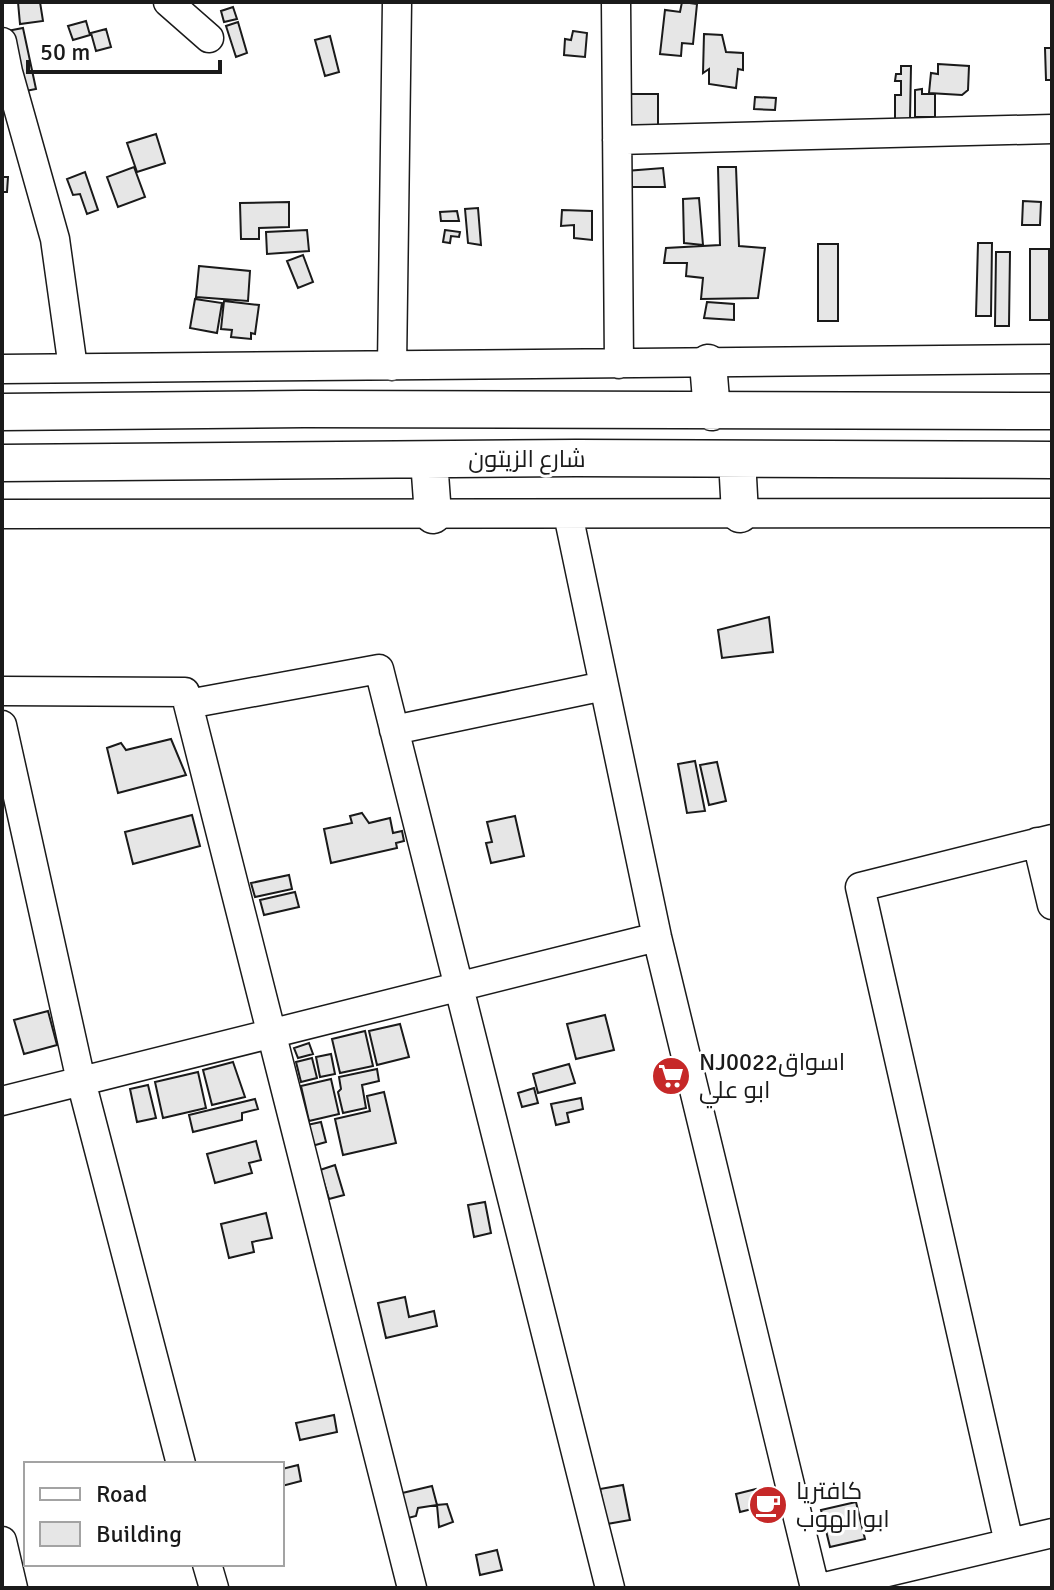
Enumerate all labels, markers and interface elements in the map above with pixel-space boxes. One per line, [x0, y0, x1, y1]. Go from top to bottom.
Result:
scale bar [28, 24, 220, 74]
text: 50 m [40, 37, 90, 67]
street label: شارع الزيتون [468, 444, 586, 475]
place label: NJ0022اسواق ابو علي [699, 1047, 845, 1109]
supermarket icon: NJ0022اسواق ابو علي [650, 1055, 692, 1097]
legend [24, 1462, 284, 1566]
place label: كافتريا ابو الهوب [796, 1476, 890, 1534]
text: Road [96, 1479, 147, 1509]
cafe icon: كافتريا ابو الهوب [747, 1484, 789, 1526]
text: Building [96, 1519, 182, 1549]

